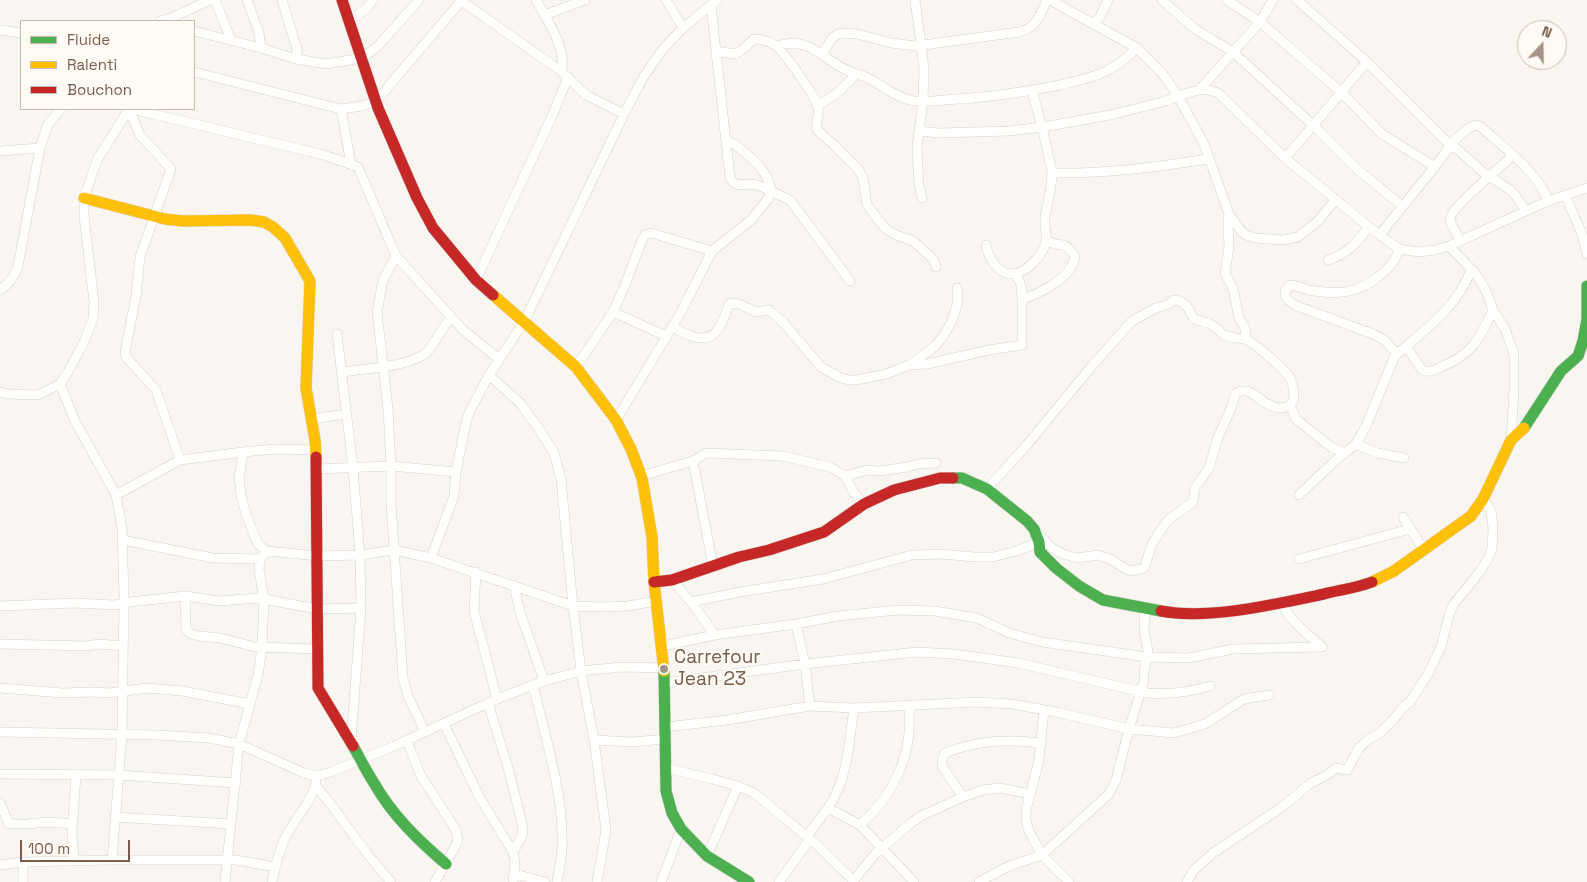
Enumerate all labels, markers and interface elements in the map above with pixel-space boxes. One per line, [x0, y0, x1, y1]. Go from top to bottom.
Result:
legend [20, 20, 195, 110]
north arrow [1517, 20, 1567, 70]
text: N [1539, 22, 1555, 42]
text: Fluide [67, 30, 110, 49]
text: Ralenti [67, 55, 117, 74]
text: Bouchon [67, 80, 132, 99]
place label: Carrefour Jean 23 [674, 647, 760, 691]
marker: Carrefour Jean 23 [658, 663, 670, 675]
scale bar [22, 830, 132, 862]
text: 100 m [28, 839, 70, 858]

